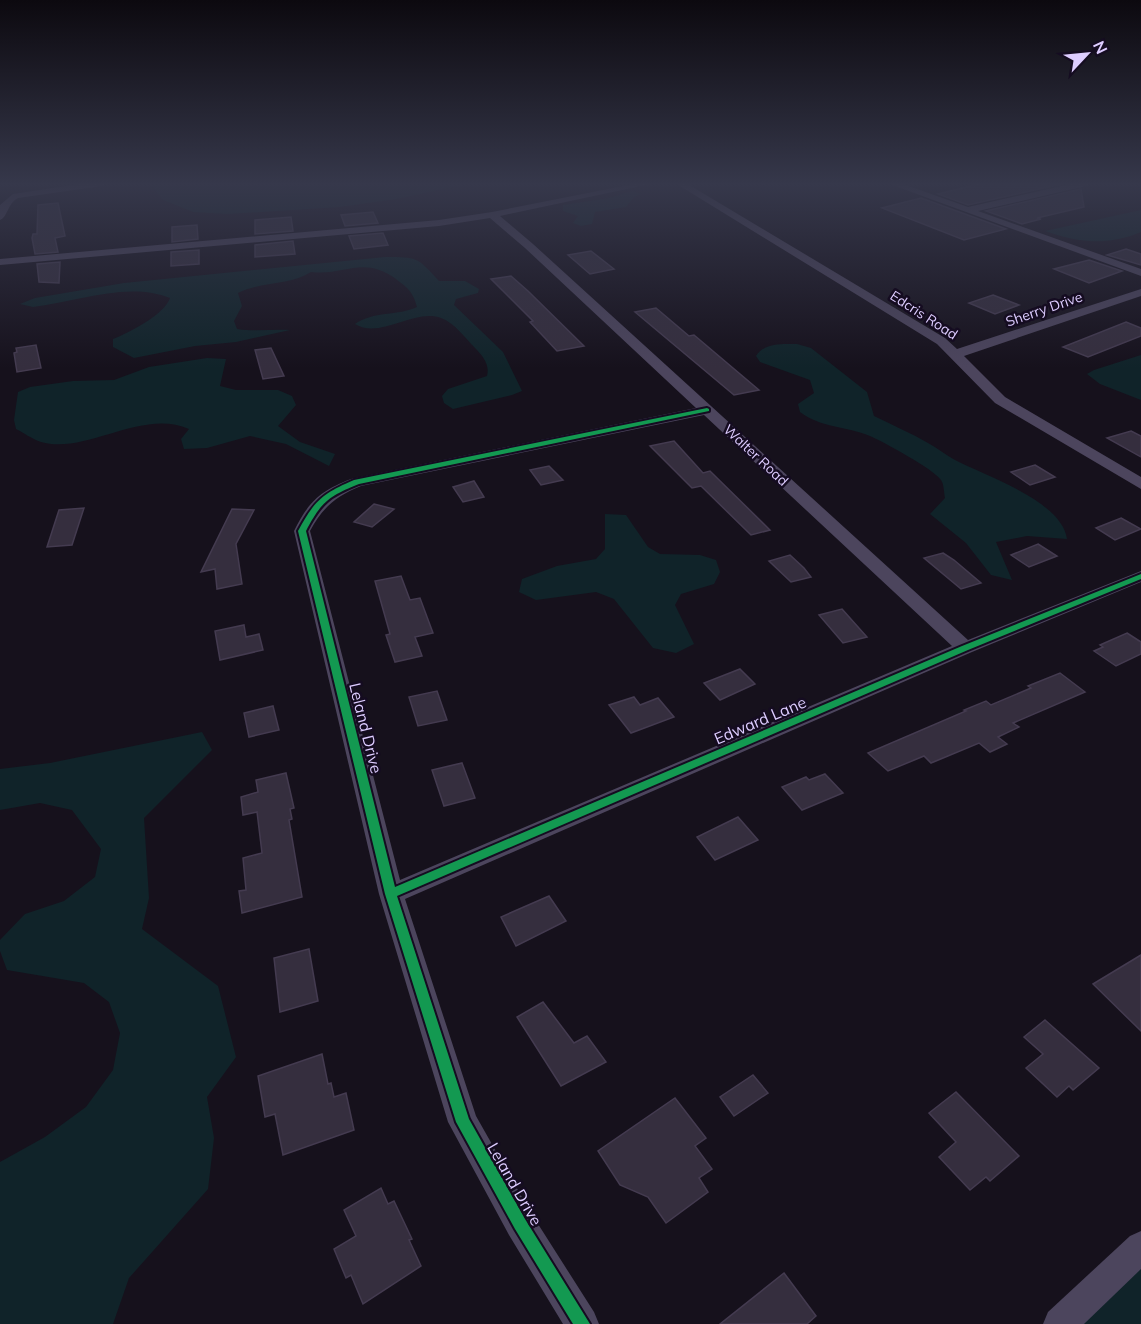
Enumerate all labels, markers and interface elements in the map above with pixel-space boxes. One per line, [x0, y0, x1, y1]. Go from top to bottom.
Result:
north arrow [1057, 24, 1117, 84]
text: N [1089, 38, 1112, 57]
street label: Edcris Road [887, 287, 961, 343]
street label: Sherry Drive [1003, 287, 1085, 331]
street label: Walter Road [720, 420, 792, 490]
street label: Leland Drive [345, 681, 387, 775]
street label: Edward Lane [711, 692, 809, 748]
street label: Leland Drive [483, 1139, 547, 1229]

